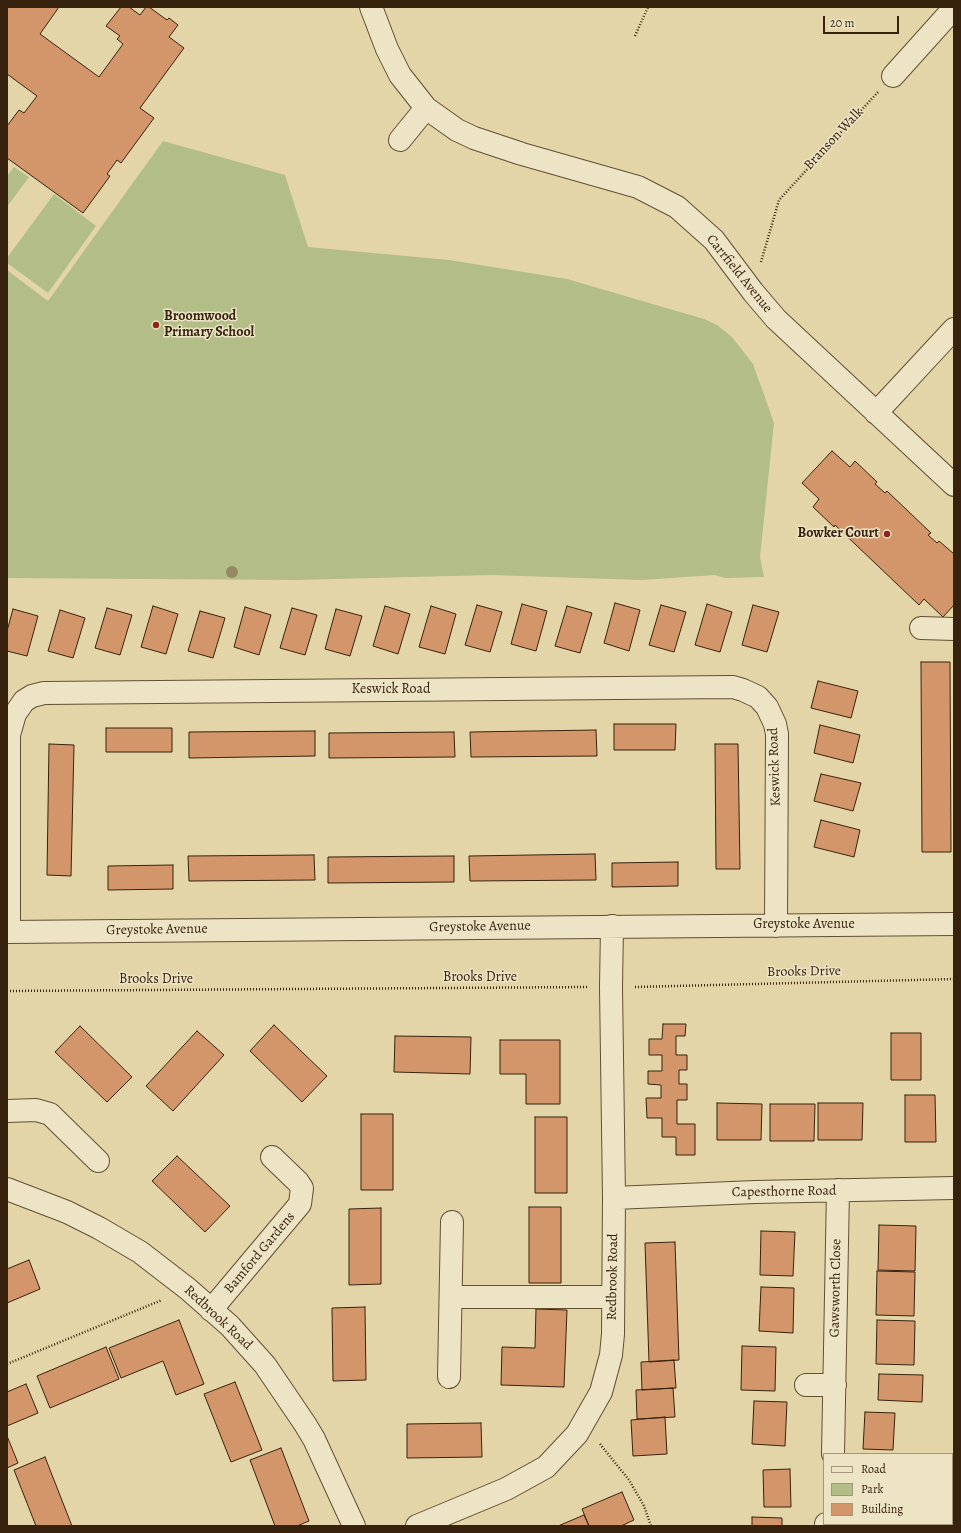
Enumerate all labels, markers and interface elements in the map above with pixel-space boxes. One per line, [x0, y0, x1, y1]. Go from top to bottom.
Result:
scale bar [825, 8, 901, 34]
text: 20 m [830, 15, 854, 31]
street label: Branson Walk [801, 104, 867, 174]
street label: Carrfield Avenue [702, 231, 776, 317]
place label: Broomwood Primary School [164, 309, 254, 342]
marker: Broomwood Primary School [151, 320, 161, 330]
place label: Bowker Court [798, 526, 879, 542]
marker: Bowker Court [882, 529, 892, 539]
street label: Keswick Road [352, 682, 430, 698]
street label: Keswick Road [765, 727, 785, 807]
street label: Greystoke Avenue [753, 917, 855, 933]
street label: Greystoke Avenue [429, 918, 531, 936]
street label: Greystoke Avenue [106, 921, 208, 939]
street label: Brooks Drive [767, 963, 841, 981]
street label: Brooks Drive [443, 970, 517, 986]
street label: Brooks Drive [119, 972, 193, 988]
street label: Capesthorne Road [731, 1183, 837, 1201]
street label: Bamford Gardens [221, 1209, 299, 1297]
street label: Redbrook Road [604, 1233, 622, 1321]
street label: Gawsworth Close [827, 1238, 845, 1338]
street label: Redbrook Road [180, 1282, 256, 1354]
legend [823, 1453, 953, 1525]
text: Road [861, 1461, 886, 1477]
text: Park [861, 1481, 884, 1497]
text: Building [861, 1501, 903, 1517]

